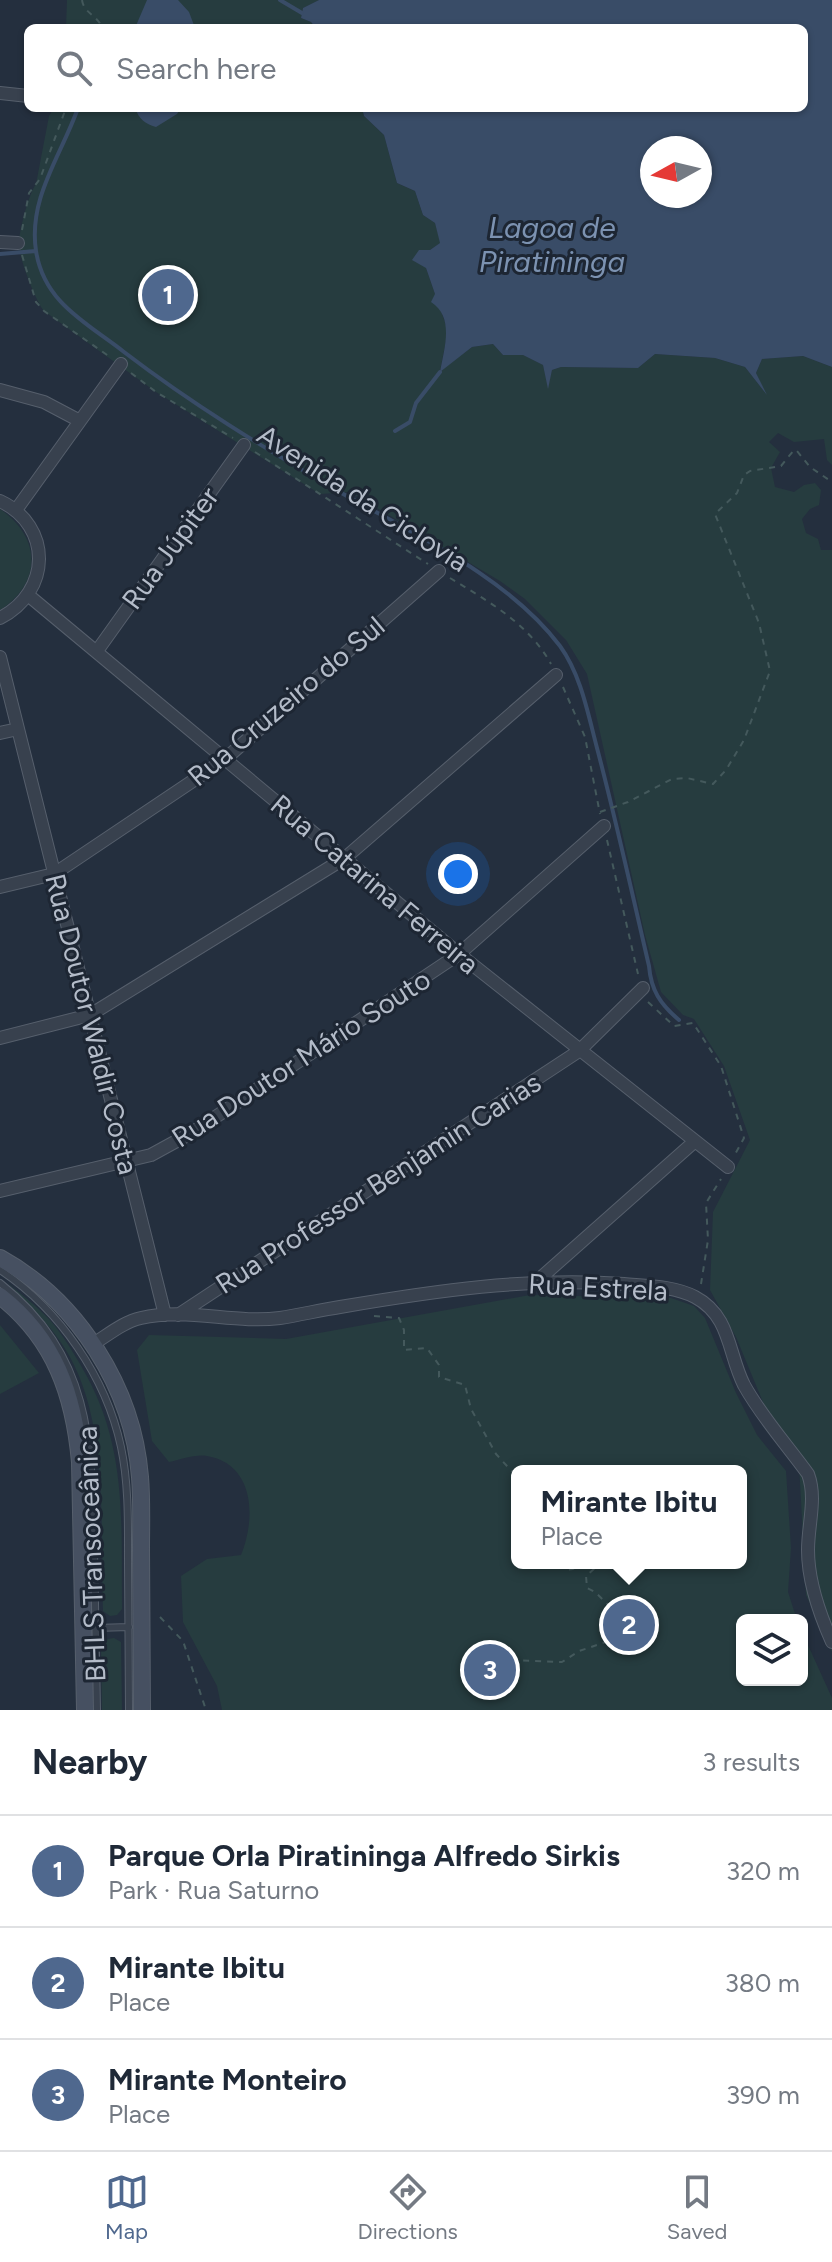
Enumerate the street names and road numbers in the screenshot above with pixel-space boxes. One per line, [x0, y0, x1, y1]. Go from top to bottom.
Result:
street label: Avenida da Ciclovia [251, 417, 475, 579]
street label: Rua Júpiter [114, 480, 226, 616]
street label: Rua Cruzeiro do Sul [181, 609, 391, 793]
street label: Rua Catarina Ferreira [264, 787, 486, 981]
street label: Rua Doutor Waldir Costa [38, 870, 146, 1178]
street label: Rua Doutor Mário Souto [165, 962, 437, 1154]
street label: Rua Professor Benjamin Carias [209, 1065, 547, 1301]
street label: Rua Estrela [527, 1266, 669, 1308]
street label: BHLS Transoceânica [70, 1426, 112, 1682]

